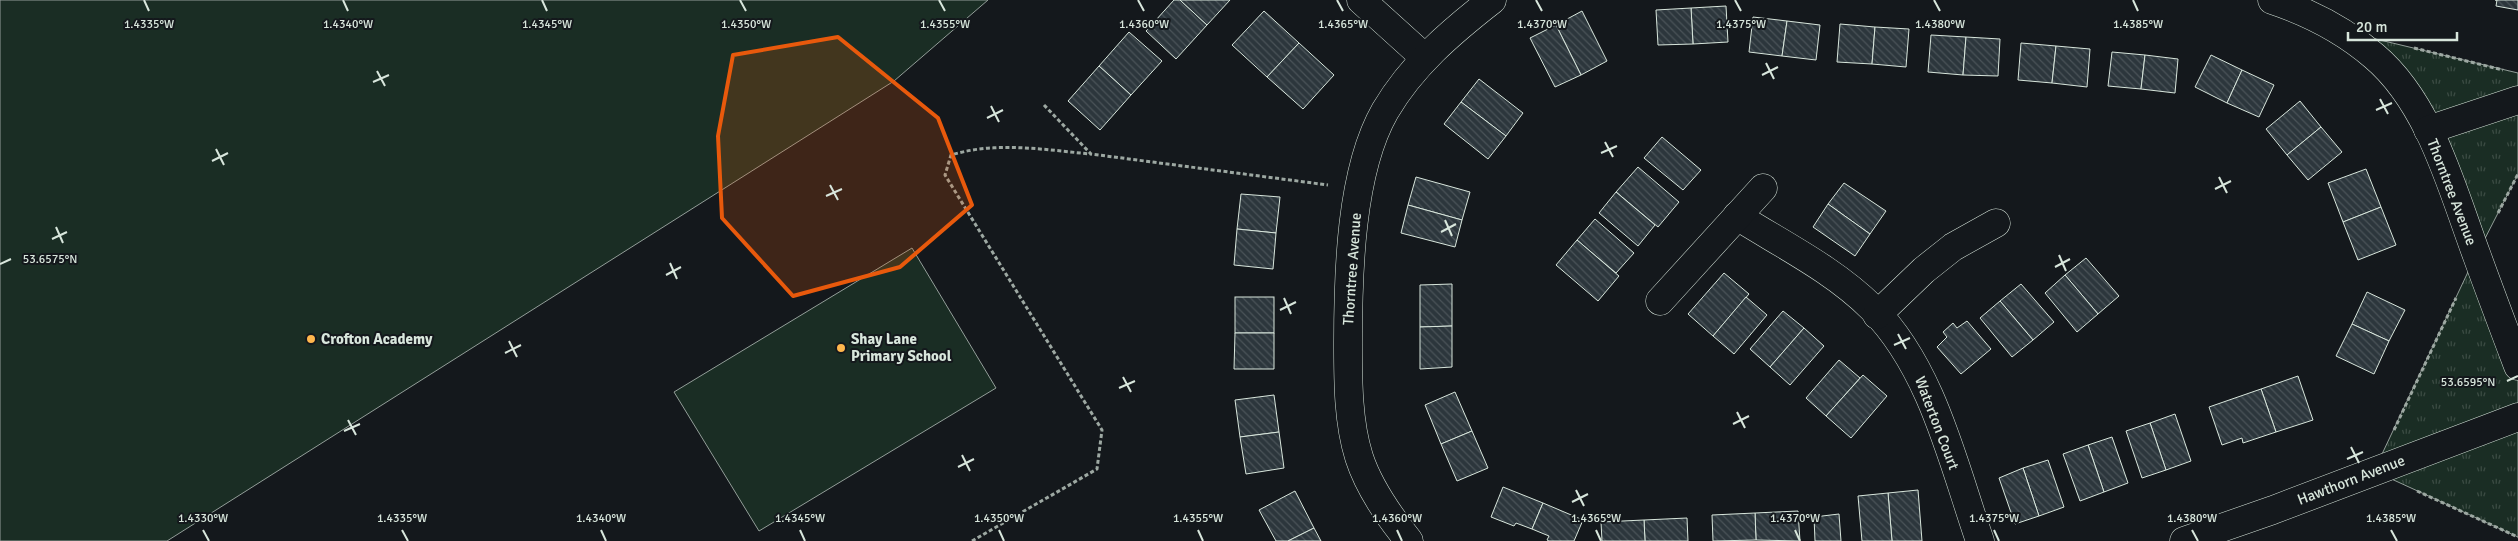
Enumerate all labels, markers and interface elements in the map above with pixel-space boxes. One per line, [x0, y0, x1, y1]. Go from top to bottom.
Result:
scale bar [2348, 10, 2457, 42]
text: 1.4335°W [124, 17, 174, 32]
text: 1.4340°W [323, 17, 373, 32]
text: 1.4345°W [522, 17, 572, 32]
text: 1.4350°W [721, 17, 771, 32]
text: 1.4355°W [920, 17, 970, 32]
text: 1.4360°W [1119, 17, 1169, 32]
text: 1.4365°W [1318, 17, 1368, 32]
text: 1.4370°W [1517, 17, 1567, 32]
text: 1.4375°W [1716, 17, 1766, 32]
text: 1.4380°W [1915, 17, 1965, 32]
text: 1.4385°W [2113, 17, 2163, 32]
text: 20 m [2356, 18, 2387, 36]
street label: Thorntree Avenue [2423, 136, 2481, 248]
street label: Thorntree Avenue [1339, 212, 1365, 326]
text: 53.6575°N [23, 252, 77, 267]
place label: Crofton Academy [321, 330, 433, 348]
place label: Shay Lane Primary School [851, 330, 952, 365]
marker: Crofton Academy [305, 333, 317, 345]
marker: Shay Lane Primary School [835, 342, 847, 354]
street label: Waterton Court [1911, 374, 1963, 472]
text: 53.6595°N [2441, 375, 2495, 390]
street label: Hawthorn Avenue [2295, 451, 2407, 509]
text: 1.4330°W [178, 511, 228, 526]
text: 1.4335°W [377, 511, 427, 526]
text: 1.4340°W [576, 511, 626, 526]
text: 1.4345°W [775, 511, 825, 526]
text: 1.4350°W [974, 511, 1024, 526]
text: 1.4355°W [1173, 511, 1223, 526]
text: 1.4360°W [1372, 511, 1422, 526]
text: 1.4365°W [1571, 511, 1621, 526]
text: 1.4370°W [1770, 511, 1820, 526]
text: 1.4375°W [1969, 511, 2019, 526]
text: 1.4380°W [2167, 511, 2217, 526]
text: 1.4385°W [2366, 511, 2416, 526]

